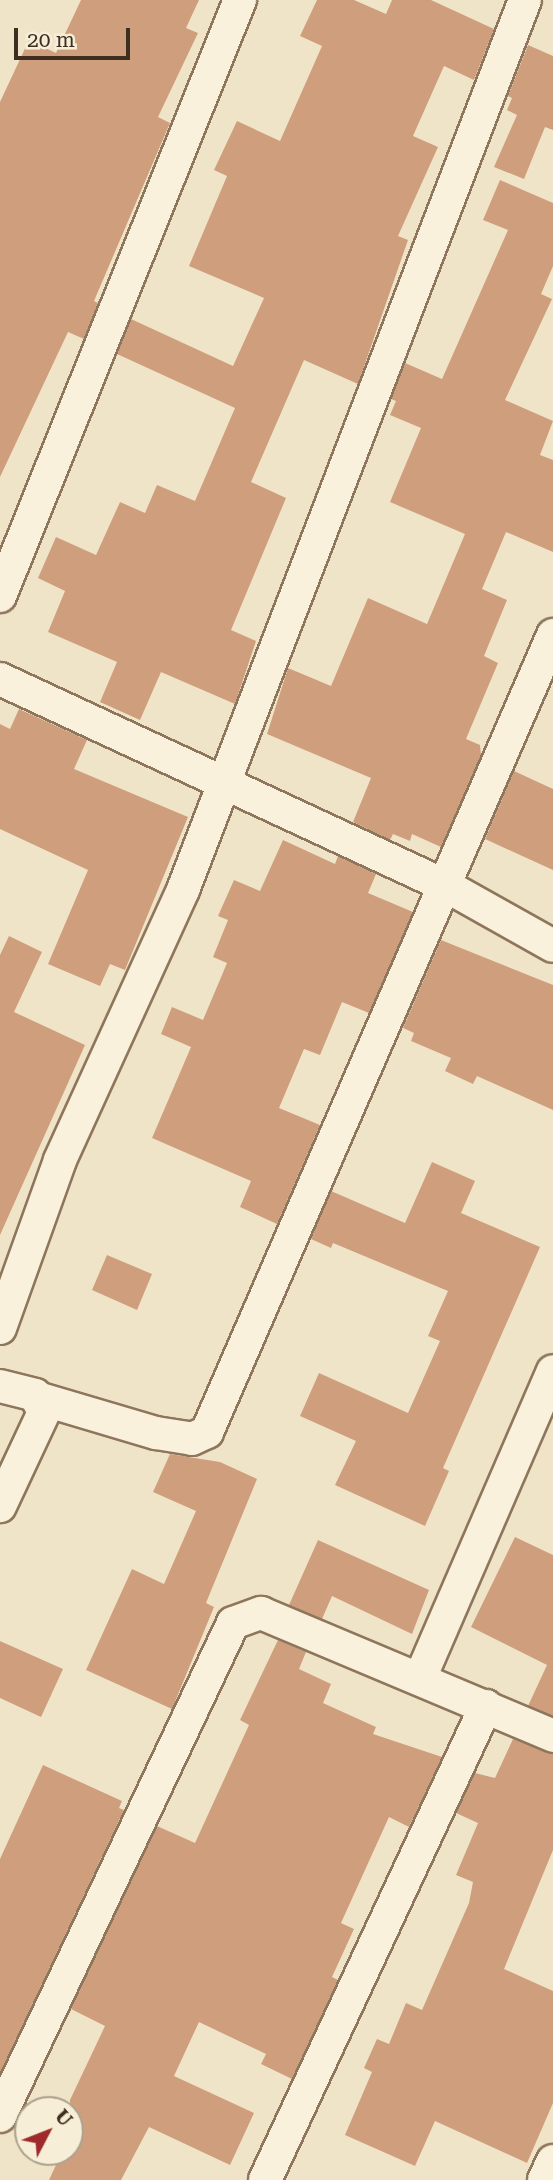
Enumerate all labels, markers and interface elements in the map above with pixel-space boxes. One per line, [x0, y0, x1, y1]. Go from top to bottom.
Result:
scale bar [18, 14, 133, 58]
text: 20 m [27, 28, 75, 52]
north arrow [14, 2096, 84, 2166]
text: U [50, 2105, 77, 2131]

